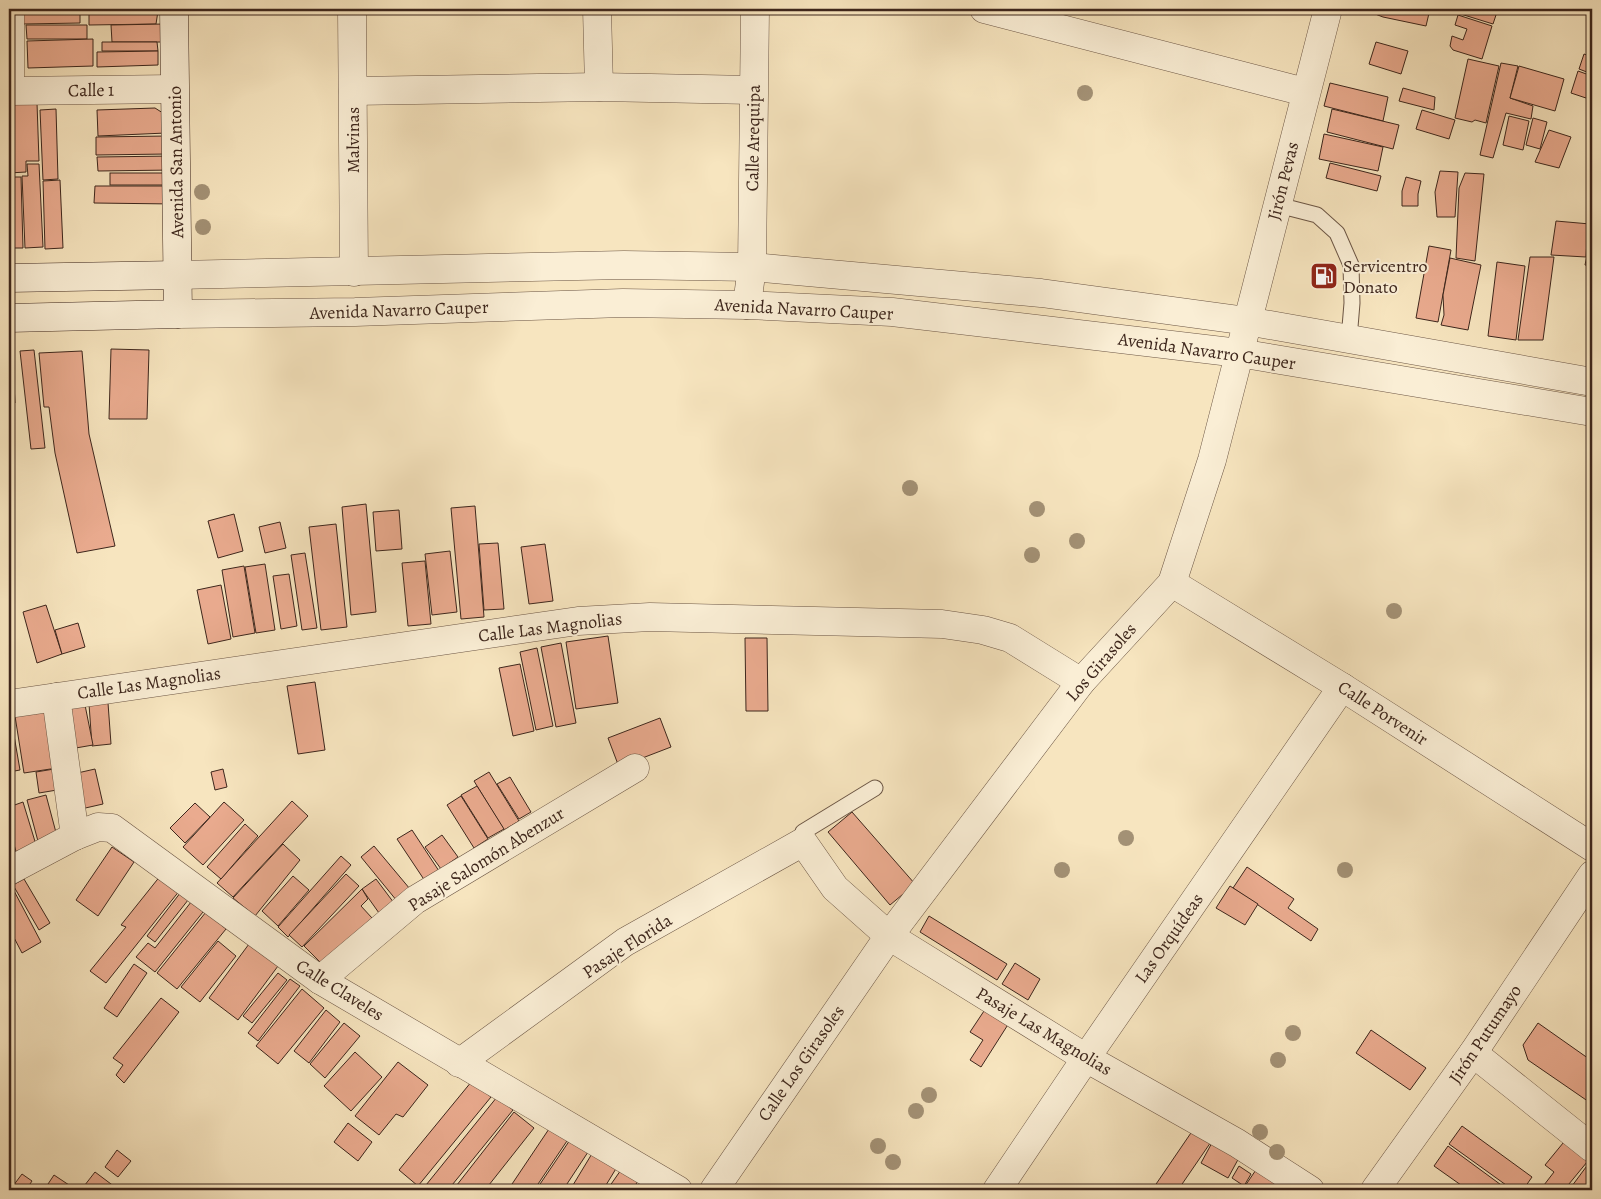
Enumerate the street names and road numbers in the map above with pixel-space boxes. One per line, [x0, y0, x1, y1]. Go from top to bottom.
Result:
street label: Calle 1 [68, 78, 114, 102]
street label: Calle Arequipa [740, 84, 766, 192]
street label: Avenida San Antonio [163, 86, 189, 239]
street label: Malvinas [341, 107, 365, 173]
street label: Jirón Pevas [1262, 139, 1304, 223]
street label: Avenida Navarro Cauper [713, 292, 894, 326]
street label: Avenida Navarro Cauper [308, 295, 489, 325]
street label: Avenida Navarro Cauper [1116, 327, 1298, 375]
street label: Calle Las Magnolias [477, 606, 623, 648]
street label: Los Girasoles [1060, 618, 1142, 706]
street label: Calle Las Magnolias [76, 661, 222, 705]
street label: Calle Porvenir [1333, 675, 1433, 751]
street label: Pasaje Salomón Abenzur [403, 801, 569, 917]
street label: Las Orquídeas [1129, 888, 1209, 988]
street label: Pasaje Florida [578, 908, 677, 984]
street label: Calle Claveles [292, 954, 388, 1026]
street label: Jirón Putumayo [1443, 980, 1527, 1088]
street label: Pasaje Las Magnolias [972, 981, 1116, 1081]
street label: Calle Los Girasoles [752, 1000, 850, 1126]

